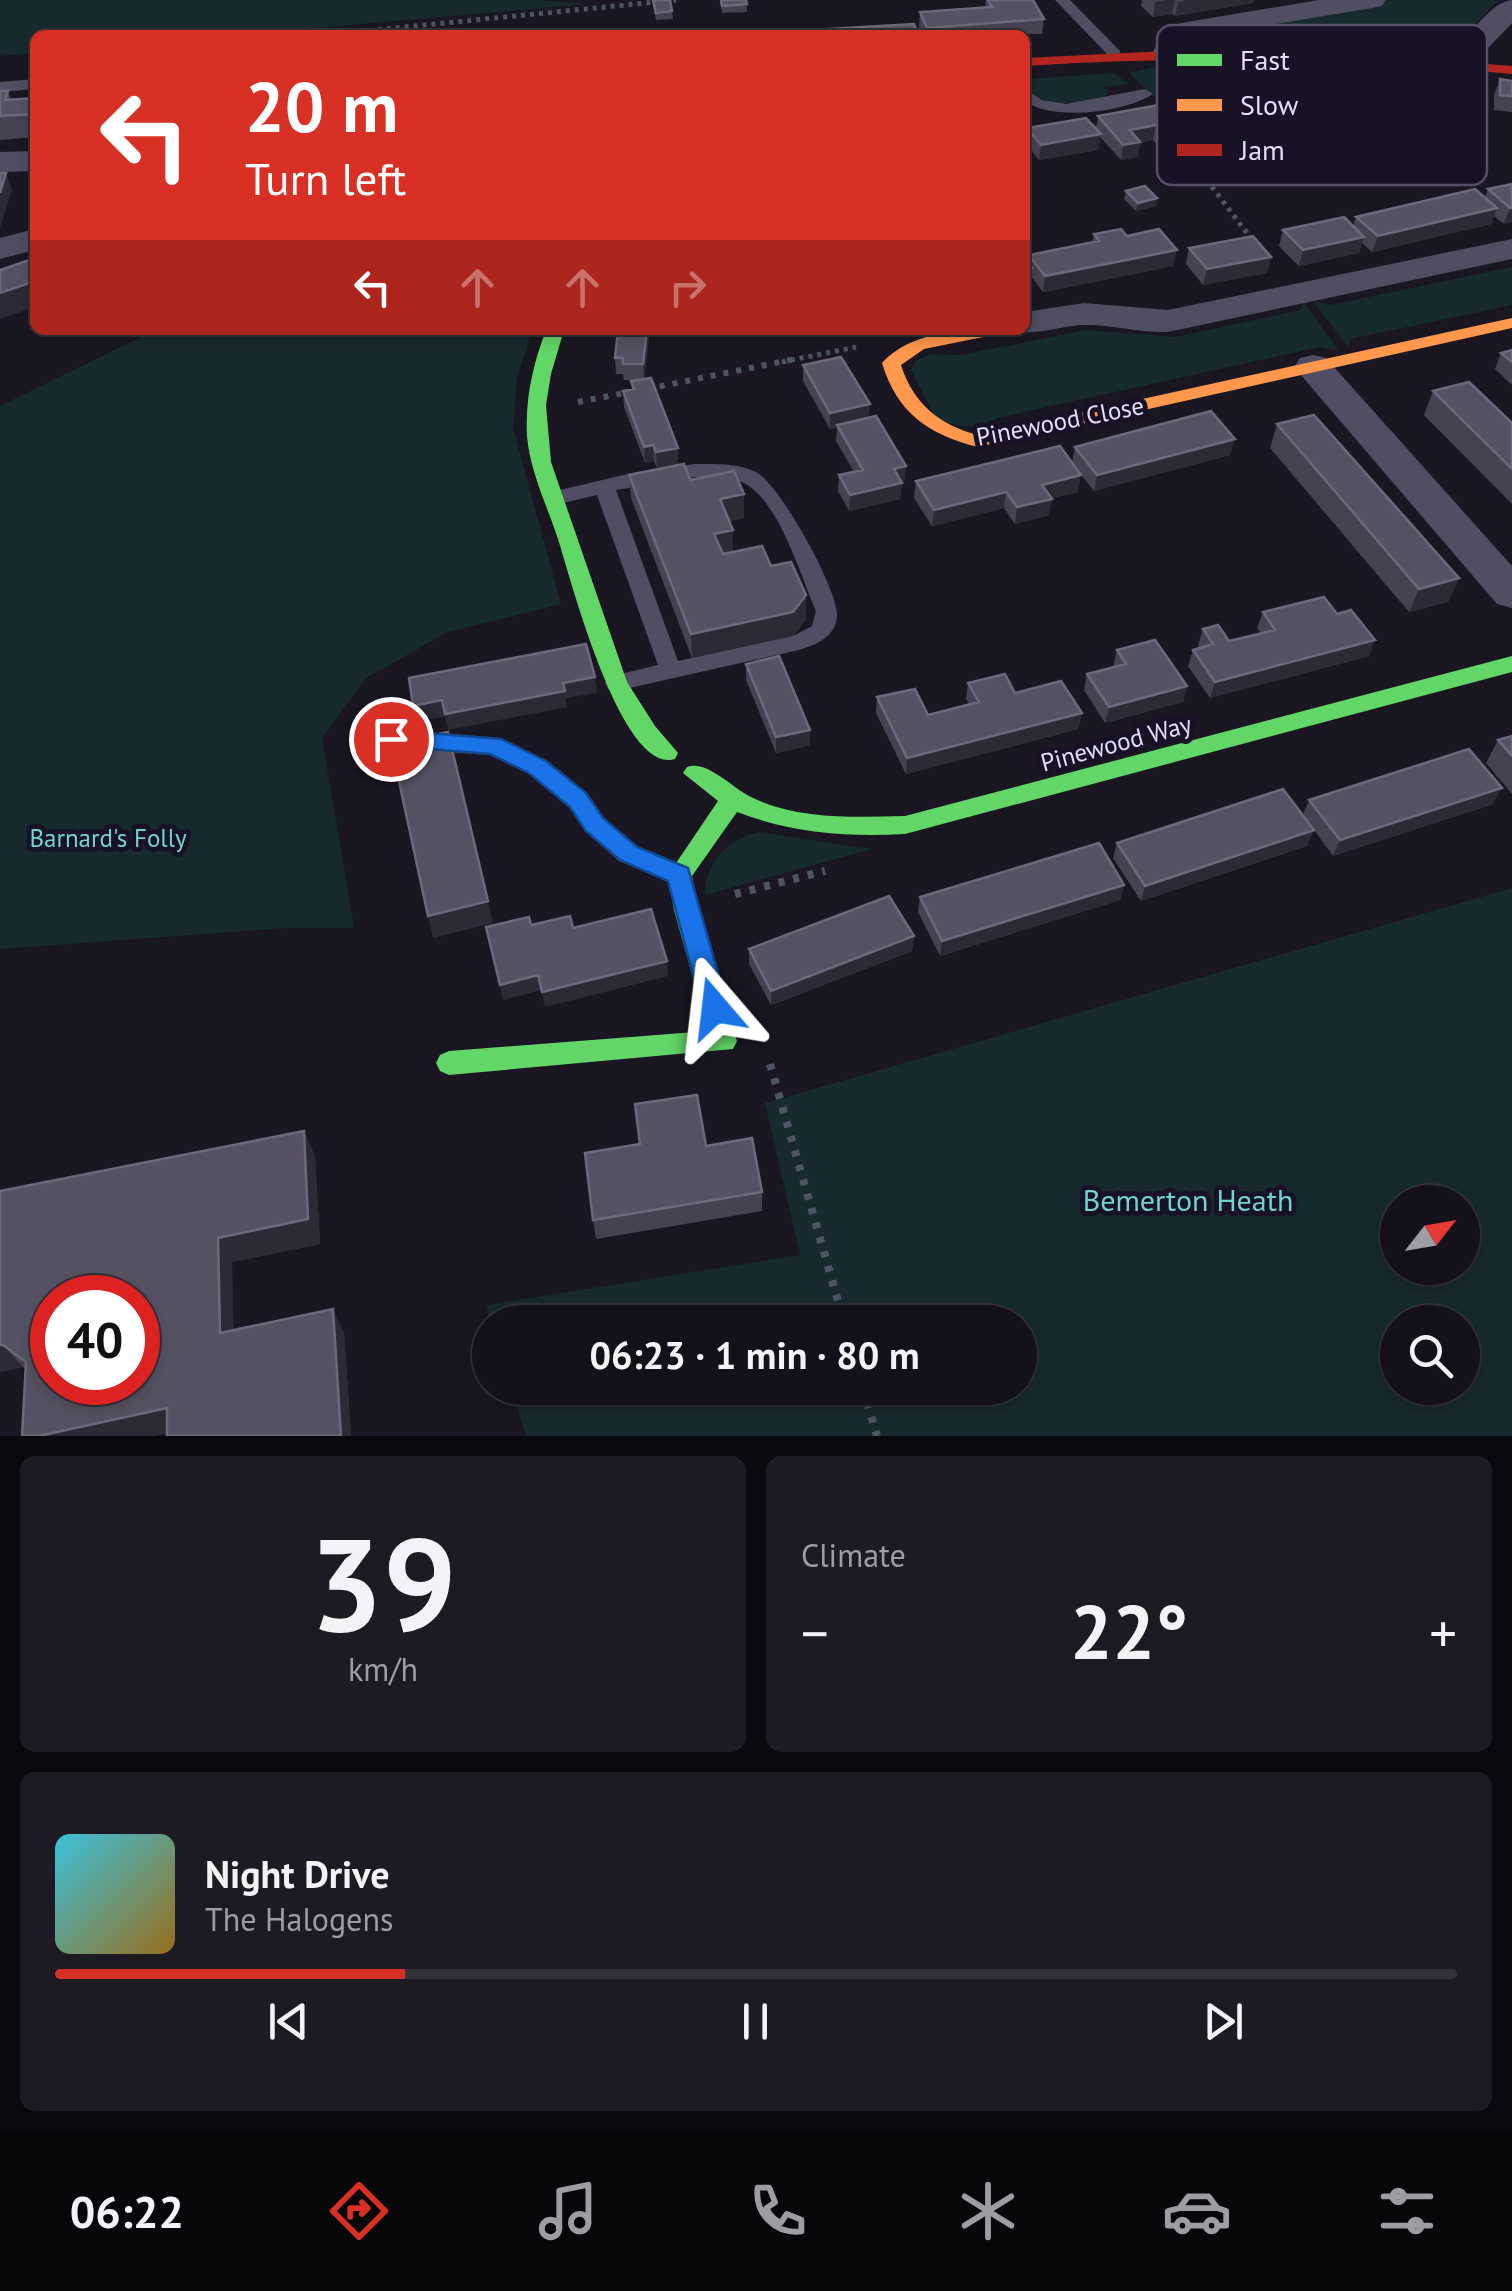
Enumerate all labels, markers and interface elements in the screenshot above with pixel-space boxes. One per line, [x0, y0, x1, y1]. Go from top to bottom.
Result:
legend [1157, 25, 1487, 185]
text: Fast [1240, 41, 1290, 78]
text: 20 m [245, 61, 398, 151]
icon: left [80, 70, 210, 200]
text: Slow [1240, 86, 1299, 123]
text: Jam [1239, 131, 1285, 168]
text: Turn left [245, 149, 406, 207]
icon: left [345, 260, 400, 315]
icon: ahead [450, 260, 505, 315]
icon: ahead [555, 260, 610, 315]
icon: right [660, 260, 715, 315]
street label: Pinewood Close [974, 389, 1146, 453]
pin [349, 697, 434, 782]
street label: Pinewood Way [1037, 707, 1195, 779]
icon: arrive [364, 712, 419, 767]
park label: Barnard's Folly [29, 822, 187, 854]
position arrow [663, 956, 767, 1060]
park label: Bemerton Heath [1083, 1180, 1293, 1219]
north arrow [1380, 1185, 1480, 1285]
map controls [1380, 1185, 1480, 1405]
speed limit sign: 40 [30, 1275, 160, 1405]
button: search [1380, 1305, 1480, 1405]
text: 06:23 · 1 min · 80 m [589, 1330, 920, 1379]
text: 39 [309, 1499, 457, 1667]
text: Climate [801, 1534, 906, 1576]
text: 22° [1070, 1583, 1188, 1680]
text: − [801, 1597, 829, 1668]
text: + [1429, 1597, 1457, 1668]
text: km/h [348, 1648, 418, 1690]
text: Night Drive [205, 1849, 389, 1898]
text: The Halogens [205, 1898, 393, 1940]
icon: previous [261, 1994, 316, 2049]
icon: pause [728, 1994, 783, 2049]
icon: next [1196, 1994, 1251, 2049]
icon: directions [324, 2176, 394, 2246]
icon: music [533, 2176, 603, 2246]
icon: phone [743, 2176, 813, 2246]
icon: climate [953, 2176, 1023, 2246]
icon: car [1162, 2176, 1232, 2246]
icon: filters [1372, 2176, 1442, 2246]
text: 06:22 [70, 2182, 184, 2240]

